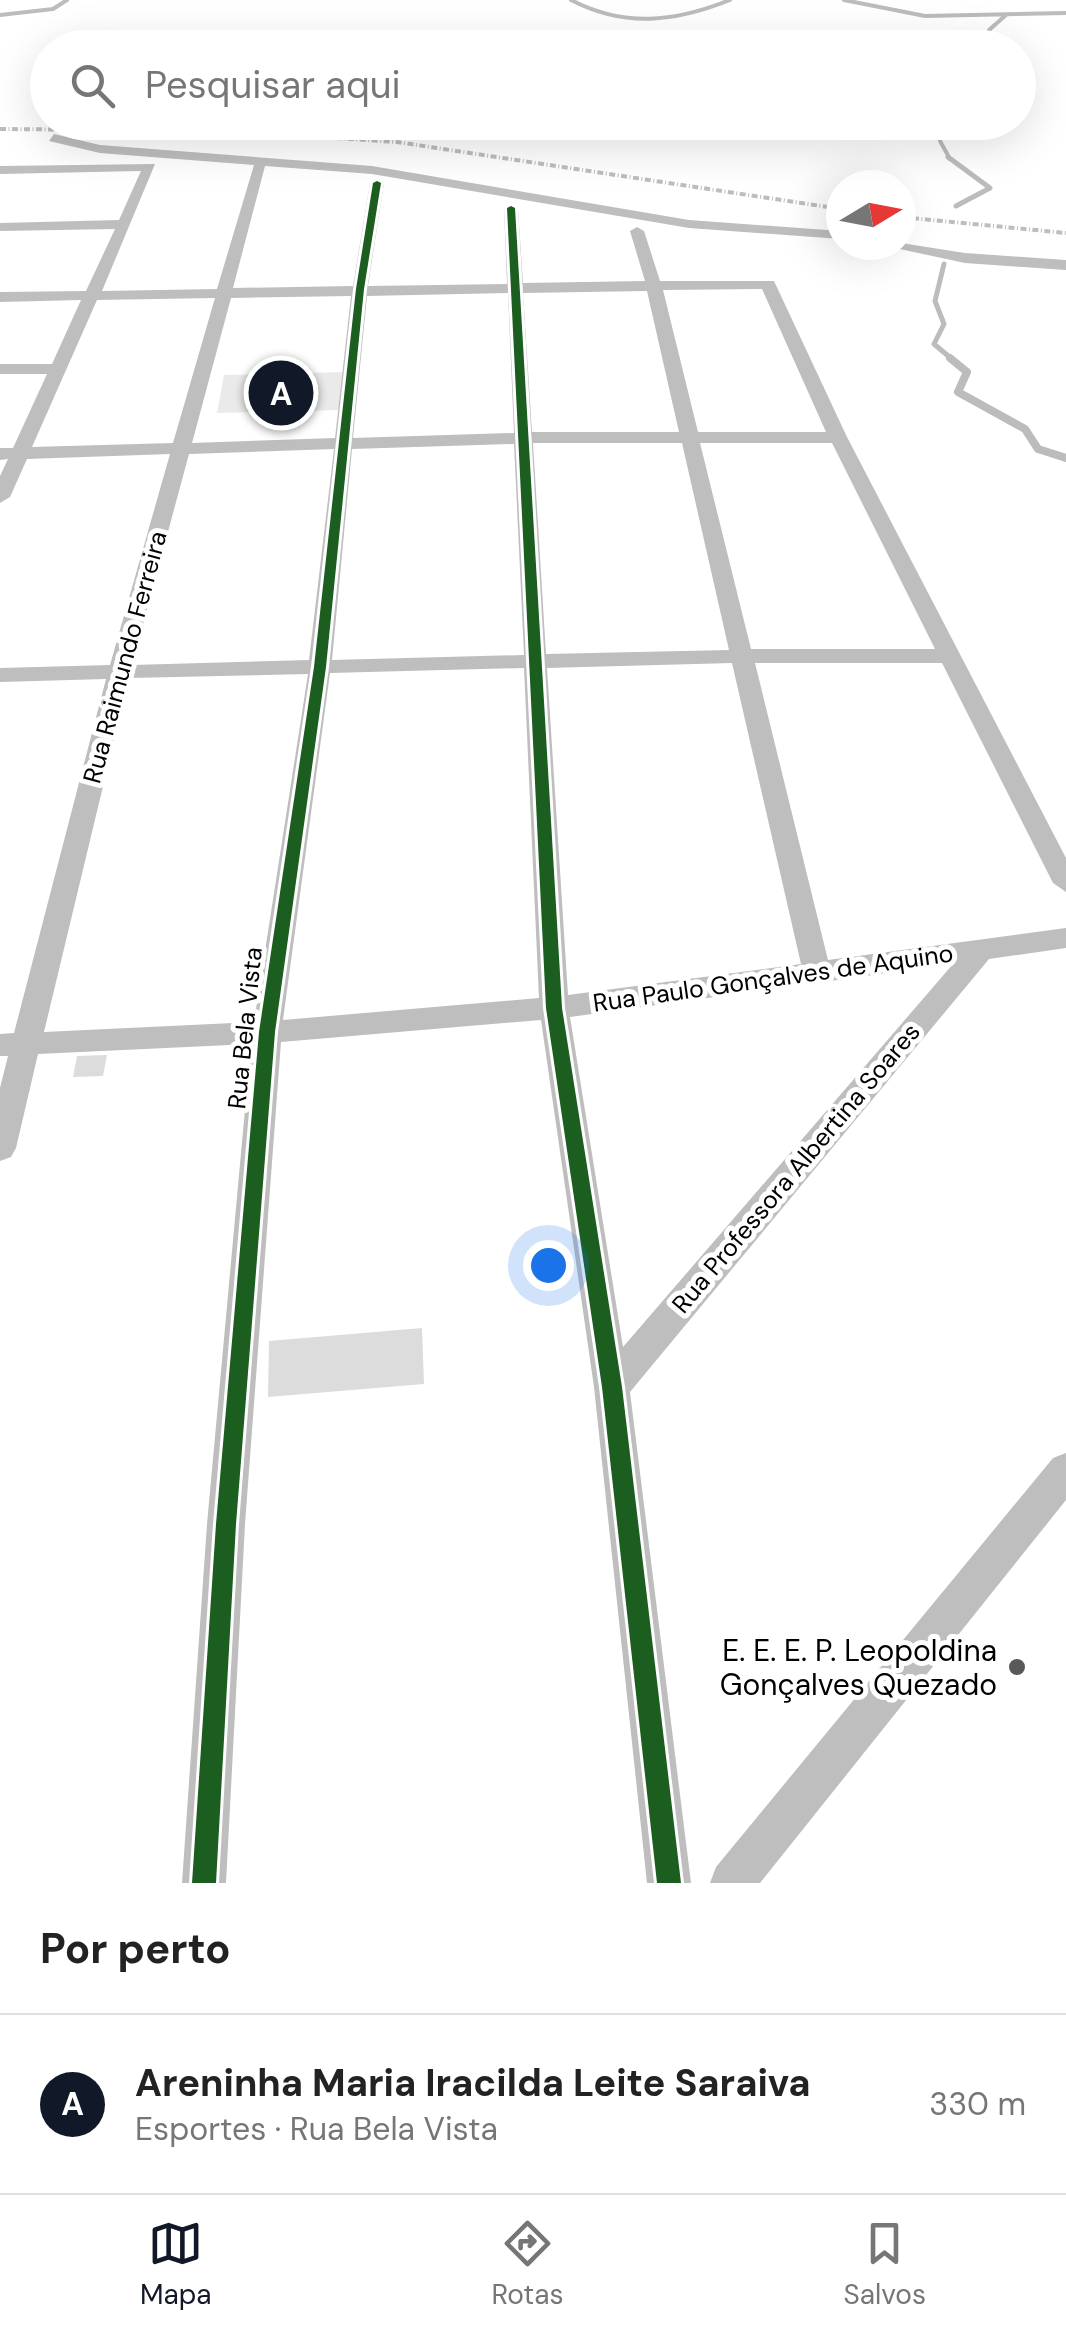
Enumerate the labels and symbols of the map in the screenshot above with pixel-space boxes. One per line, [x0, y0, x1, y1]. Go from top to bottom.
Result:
north arrow [826, 170, 916, 260]
pin: A [248, 356, 314, 430]
street label: Rua Raimundo Ferreira [75, 527, 175, 787]
street label: Rua Paulo Gonçalves de Aquino [591, 936, 955, 1020]
street label: Rua Bela Vista [220, 945, 270, 1111]
street label: Rua Professora Albertina Soares [665, 1016, 927, 1320]
your location [523, 1240, 574, 1291]
place label: E. E. E. P. Leopoldina Gonçalves Quezado [720, 1631, 997, 1704]
marker: E. E. E. P. Leopoldina Gonçalves Quezado [1006, 1656, 1028, 1678]

